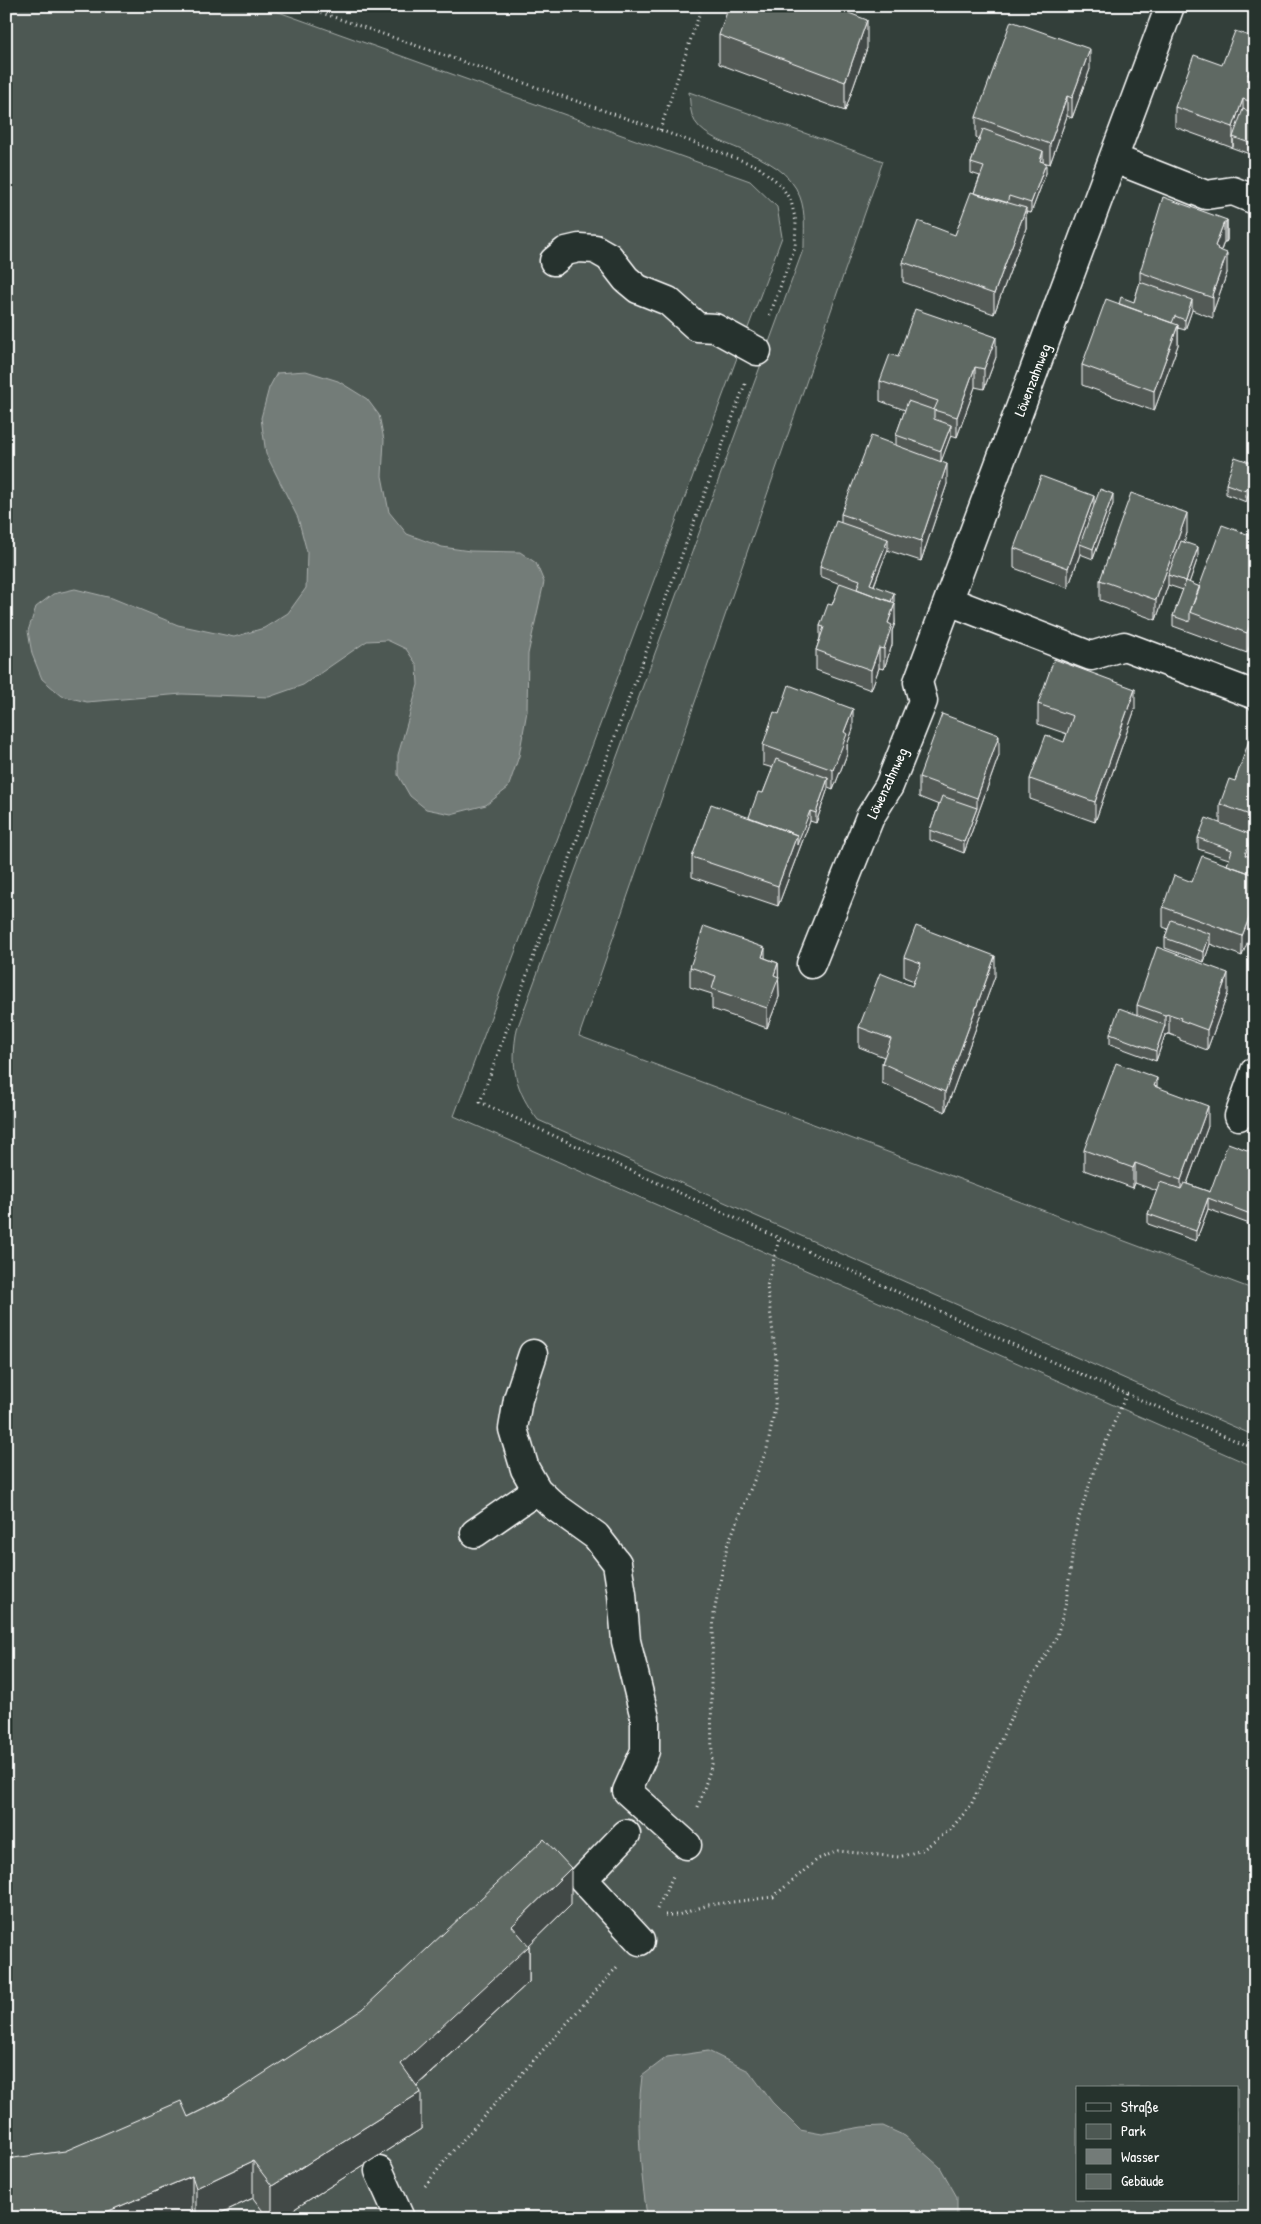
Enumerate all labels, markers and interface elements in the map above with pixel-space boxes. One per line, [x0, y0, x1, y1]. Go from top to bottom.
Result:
street label: Löwenzahnweg [1009, 340, 1056, 419]
street label: Löwenzahnweg [861, 744, 913, 822]
legend [1076, 2086, 1238, 2202]
text: Straße [1121, 2096, 1159, 2117]
text: Park [1121, 2120, 1146, 2141]
text: Wasser [1121, 2146, 1160, 2167]
text: Gebäude [1121, 2170, 1164, 2191]

